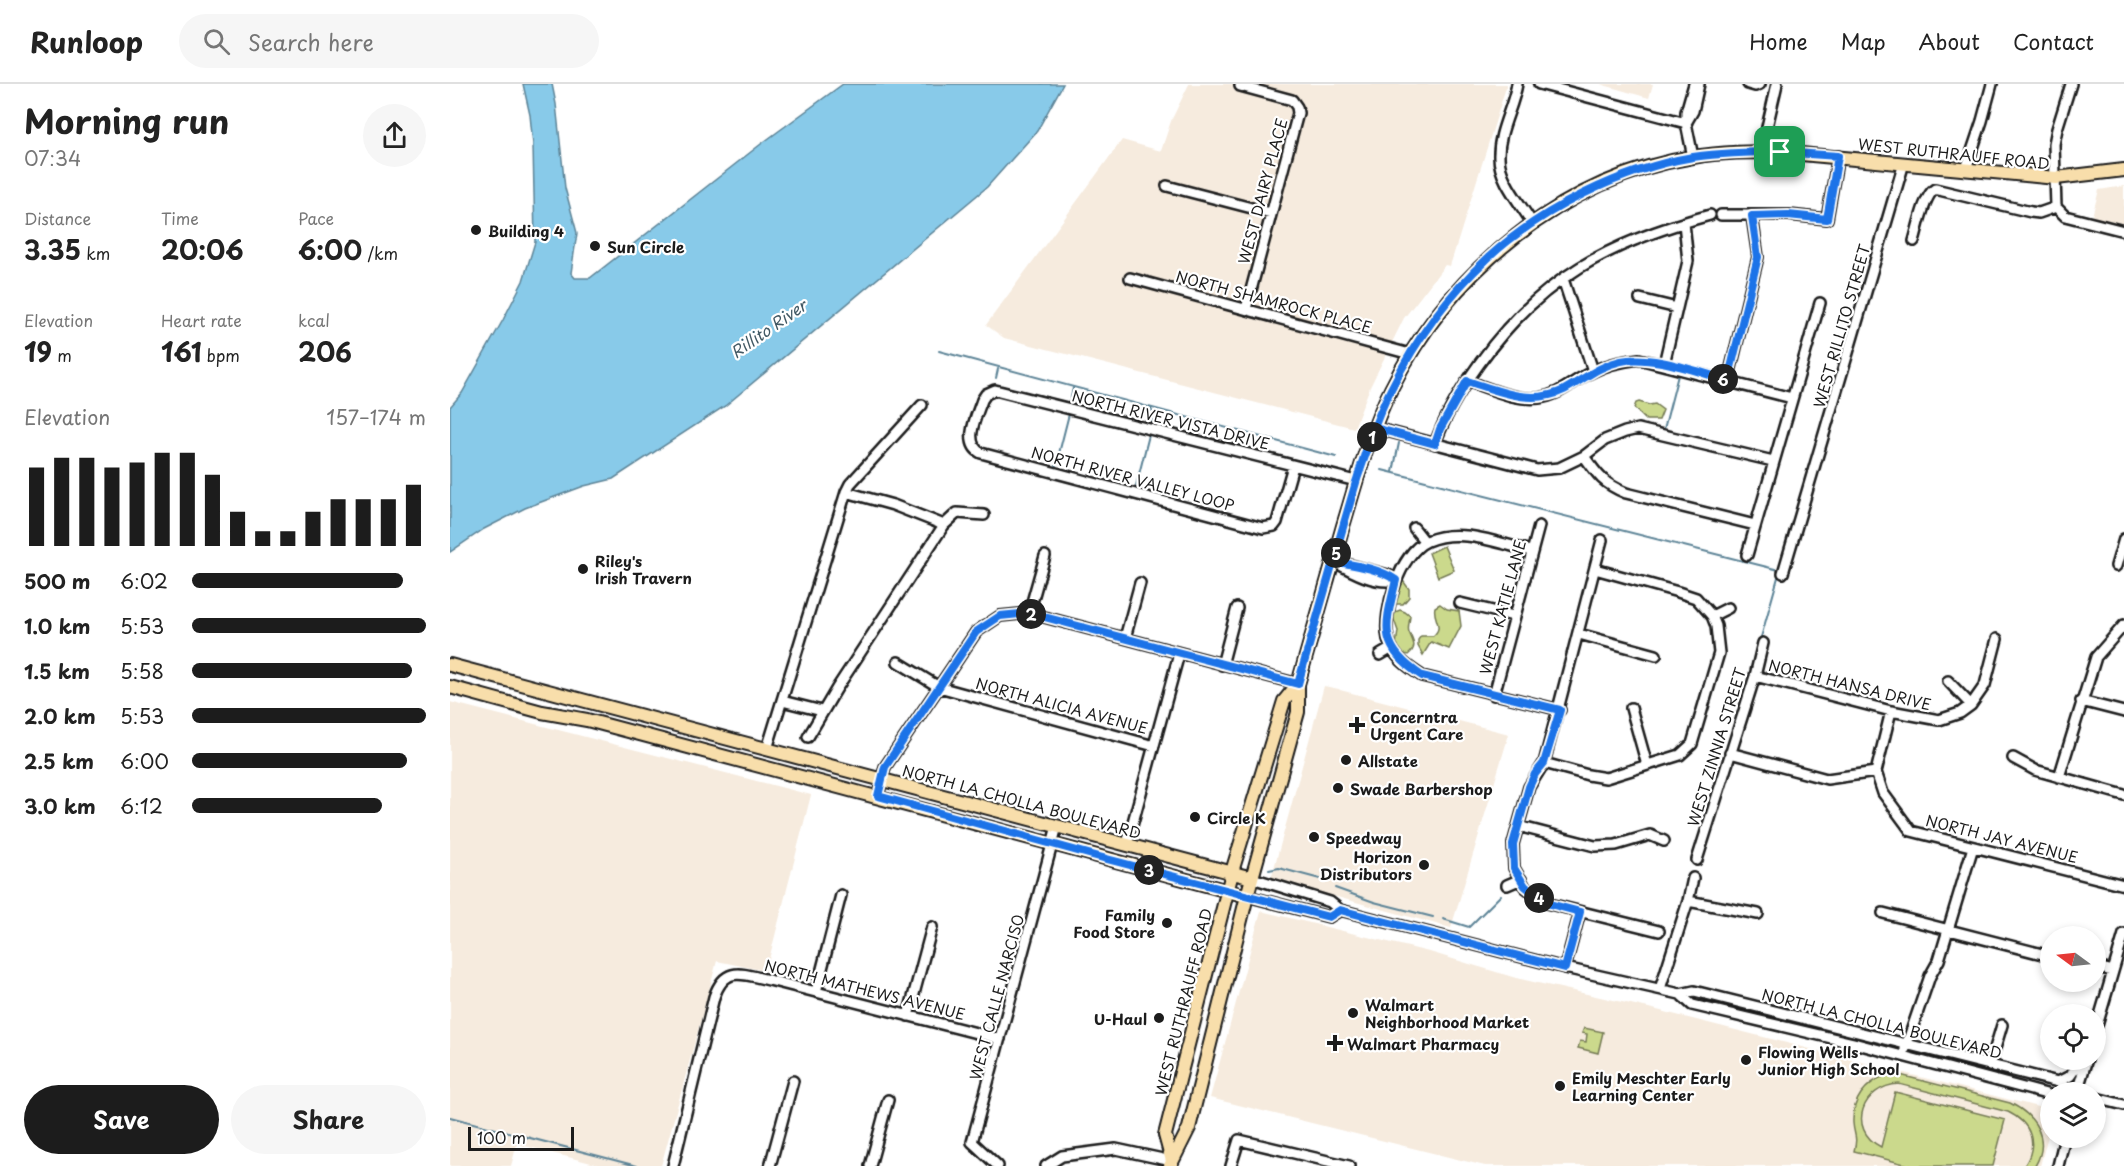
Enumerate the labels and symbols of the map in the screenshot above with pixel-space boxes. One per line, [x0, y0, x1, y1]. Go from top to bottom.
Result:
street label: WEST DAIRY PLACE [1231, 116, 1293, 266]
pin [1754, 126, 1805, 177]
street label: WEST RUTHRAUFF ROAD [1857, 132, 2051, 174]
place label: Building 4 [488, 219, 564, 242]
marker: Building 4 [469, 223, 483, 237]
place label: Sun Circle [607, 235, 685, 258]
marker: Sun Circle [588, 239, 602, 253]
street label: WEST RILLITO STREET [1807, 241, 1876, 411]
street label: NORTH SHAMROCK PLACE [1173, 264, 1375, 338]
water label: Rillito River [725, 291, 813, 363]
pin: 6 [1708, 364, 1738, 394]
street label: NORTH RIVER VISTA DRIVE [1070, 383, 1272, 455]
pin: 1 [1357, 422, 1387, 452]
street label: NORTH RIVER VALLEY LOOP [1029, 440, 1237, 516]
street label: WEST KATIE LANE [1473, 537, 1531, 677]
pin: 5 [1321, 538, 1351, 568]
place label: Riley's Irish Travern [595, 549, 692, 589]
marker: Riley's Irish Travern [576, 562, 590, 576]
pin: 2 [1016, 599, 1046, 629]
street label: NORTH HANSA DRIVE [1766, 653, 1934, 715]
street label: WEST ZINNIA STREET [1681, 664, 1751, 829]
street label: NORTH ALICIA AVENUE [974, 671, 1150, 739]
place label: Concerntra Urgent Care [1370, 705, 1463, 745]
marker: Concerntra Urgent Care [1348, 716, 1366, 734]
place label: Allstate [1358, 749, 1418, 772]
marker: Allstate [1339, 753, 1353, 767]
street label: NORTH LA CHOLLA BOULEVARD [900, 758, 1144, 844]
place label: Swade Barbershop [1350, 777, 1493, 800]
marker: Swade Barbershop [1331, 781, 1345, 795]
place label: Circle K [1207, 806, 1266, 829]
street label: NORTH JAY AVENUE [1924, 808, 2080, 868]
marker: Circle K [1188, 810, 1202, 824]
place label: Speedway [1326, 826, 1402, 849]
marker: Speedway [1307, 830, 1321, 844]
place label: Horizon Distributors [1320, 845, 1412, 885]
pin: 3 [1134, 855, 1164, 885]
marker: Horizon Distributors [1417, 858, 1431, 872]
pin: 4 [1524, 883, 1554, 913]
place label: Family Food Store [1073, 903, 1155, 943]
street label: WEST RUTHRAUFF ROAD [1149, 906, 1217, 1098]
street label: WEST CALLE NARCISO [963, 911, 1029, 1083]
marker: Family Food Store [1160, 916, 1174, 930]
north arrow [2040, 926, 2106, 992]
street label: NORTH MATHEWS AVENUE [762, 953, 968, 1025]
street label: NORTH LA CHOLLA BOULEVARD [1760, 982, 2004, 1064]
place label: Walmart Neighborhood Market [1365, 993, 1529, 1033]
marker: Walmart Neighborhood Market [1346, 1006, 1360, 1020]
place label: U-Haul [1094, 1007, 1147, 1030]
marker: U-Haul [1152, 1011, 1166, 1025]
place label: Walmart Pharmacy [1347, 1032, 1500, 1055]
marker: Walmart Pharmacy [1328, 1036, 1342, 1050]
place label: Flowing Wells Junior High School [1758, 1040, 1899, 1080]
marker: Flowing Wells Junior High School [1739, 1053, 1753, 1067]
place label: Emily Meschter Early Learning Center [1572, 1066, 1731, 1106]
marker: Emily Meschter Early Learning Center [1553, 1079, 1567, 1093]
scale bar [468, 1124, 574, 1152]

